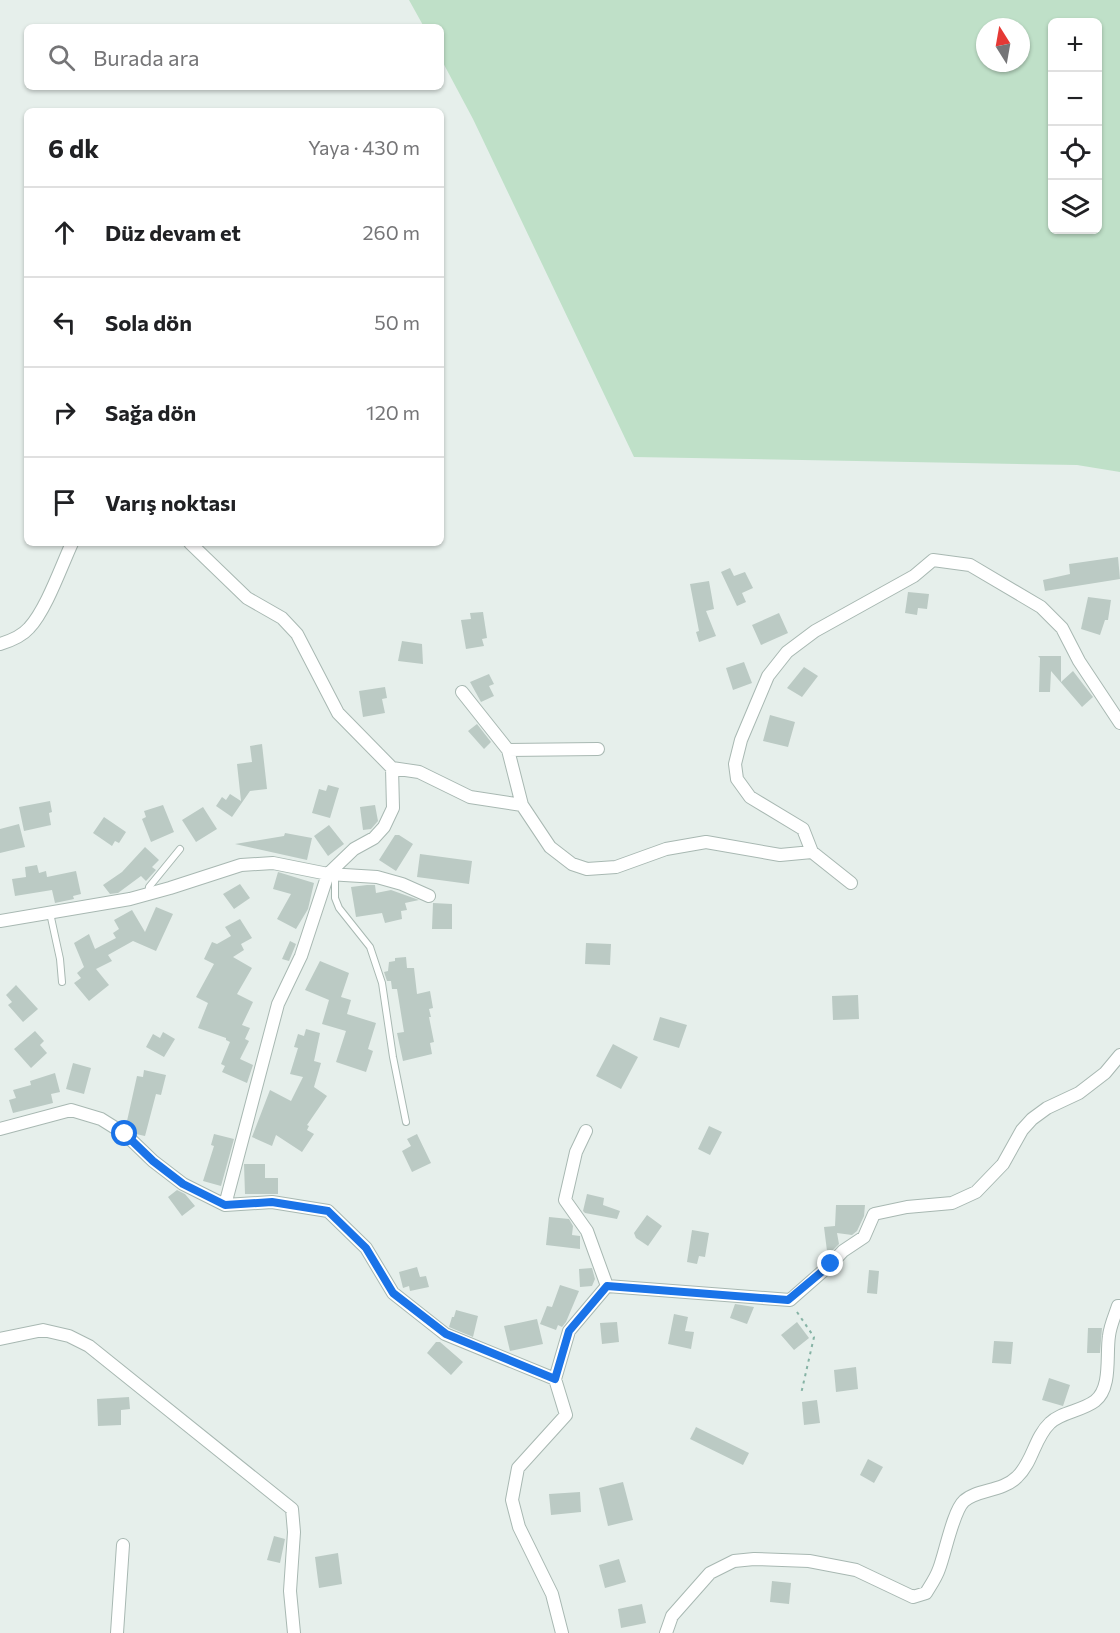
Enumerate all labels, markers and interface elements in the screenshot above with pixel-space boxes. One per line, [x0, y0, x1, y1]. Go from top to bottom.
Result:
north arrow [976, 18, 1030, 72]
map controls [1048, 18, 1102, 234]
button: + [1048, 18, 1102, 72]
search box [24, 24, 444, 90]
icon: search [45, 41, 78, 74]
text: Burada ara [93, 44, 200, 71]
button: − [1048, 72, 1102, 126]
button: locate [1048, 126, 1102, 180]
text: 6 dk [48, 132, 99, 163]
text: Yaya · 430 m [308, 135, 420, 159]
button: layers [1048, 180, 1102, 234]
icon: ahead [48, 216, 81, 249]
text: Düz devam et [105, 219, 241, 246]
text: 260 m [362, 220, 420, 244]
icon: left [48, 306, 81, 339]
text: Sola dön [105, 309, 192, 336]
text: 50 m [374, 310, 420, 334]
icon: right [48, 396, 81, 429]
text: Sağa dön [105, 399, 196, 426]
text: 120 m [366, 400, 420, 424]
icon: arrive [48, 486, 81, 519]
text: Varış noktası [105, 489, 236, 516]
route start [111, 1120, 137, 1146]
route end [817, 1250, 843, 1276]

